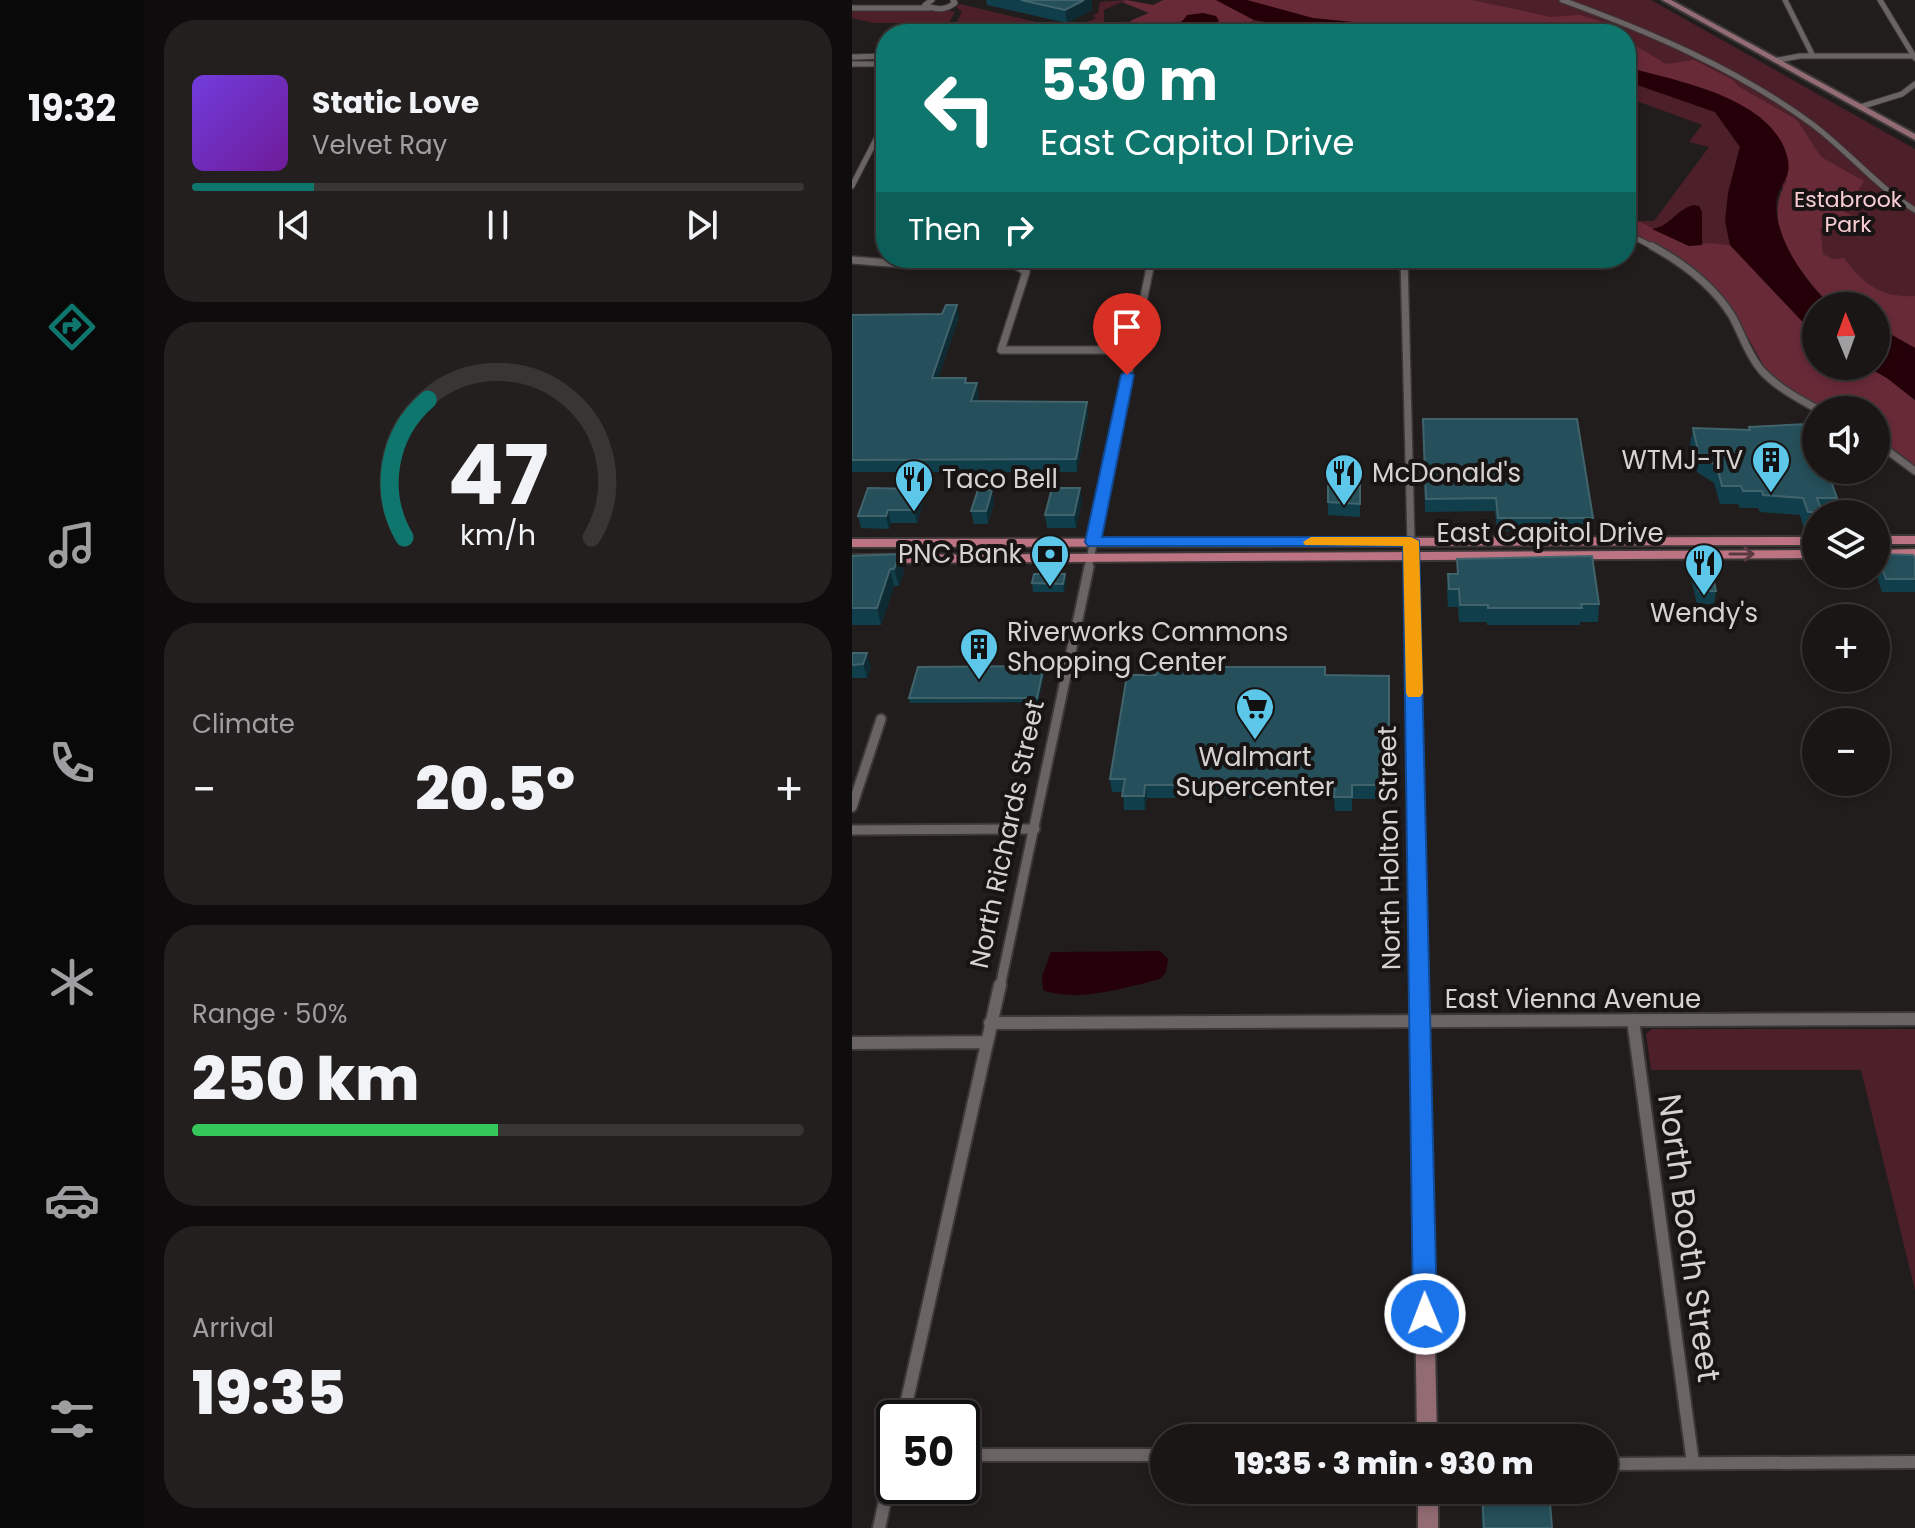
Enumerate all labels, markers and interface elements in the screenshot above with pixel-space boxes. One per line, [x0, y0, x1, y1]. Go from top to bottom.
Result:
text: 530 m [1040, 41, 1218, 120]
icon: left [908, 56, 1012, 160]
text: Static Love [312, 81, 479, 124]
text: 19:32 [28, 83, 116, 134]
text: East Capitol Drive [1040, 117, 1355, 168]
text: Velvet Ray [312, 127, 447, 163]
park label: Estabrook Park [1794, 184, 1903, 240]
icon: previous [272, 203, 316, 247]
icon: pause [476, 203, 520, 247]
icon: next [680, 203, 724, 247]
text: Then [908, 208, 981, 251]
icon: right [997, 208, 1041, 252]
north arrow [1802, 292, 1890, 380]
map controls [1802, 292, 1890, 796]
pin [1093, 293, 1161, 375]
icon: directions [44, 299, 100, 355]
icon: arrive [1105, 305, 1149, 349]
button: sound [1802, 396, 1890, 484]
text: 47 [448, 417, 548, 533]
building icon: WTMJ-TV [1750, 439, 1792, 494]
place label: WTMJ-TV [1621, 442, 1743, 478]
restaurant icon: McDonald's [1323, 452, 1365, 507]
place label: McDonald's [1372, 455, 1521, 491]
restaurant icon: Taco Bell [893, 458, 935, 513]
place label: Taco Bell [942, 461, 1058, 497]
button: layers [1802, 500, 1890, 588]
street label: East Capitol Drive [1436, 515, 1664, 551]
text: km/h [460, 516, 536, 556]
icon: music [44, 517, 100, 573]
bank icon: PNC Bank [1029, 533, 1071, 588]
place label: PNC Bank [898, 536, 1023, 572]
restaurant icon: Wendy's [1683, 542, 1725, 597]
one-way arrow [1728, 546, 1755, 562]
place label: Wendy's [1650, 595, 1758, 631]
button: + [1802, 604, 1890, 692]
place label: Riverworks Commons Shopping Center [1007, 614, 1288, 680]
building icon: Riverworks Commons Shopping Center [958, 626, 1000, 681]
supermarket icon: Walmart Supercenter [1234, 686, 1276, 741]
street label: North Richards Street [961, 696, 1053, 972]
text: Climate [192, 706, 295, 742]
button: − [1802, 708, 1890, 796]
street label: North Holton Street [1369, 725, 1409, 971]
icon: phone [44, 735, 100, 791]
place label: Walmart Supercenter [1175, 739, 1335, 805]
text: 20.5° [415, 747, 575, 831]
text: − [192, 759, 216, 820]
text: + [774, 759, 804, 820]
icon: climate [44, 954, 100, 1010]
street label: East Vienna Avenue [1445, 981, 1701, 1017]
text: Range · 50% [192, 996, 348, 1032]
text: 250 km [192, 1037, 419, 1121]
street label: North Booth Street [1647, 1091, 1732, 1385]
icon: car [44, 1172, 100, 1228]
position arrow [1383, 1272, 1467, 1356]
text: Arrival [192, 1310, 274, 1346]
text: 19:35 [192, 1351, 346, 1435]
icon: filters [44, 1391, 100, 1447]
speed limit sign: 50 [876, 1400, 980, 1504]
text: 19:35 · 3 min · 930 m [1235, 1442, 1533, 1485]

